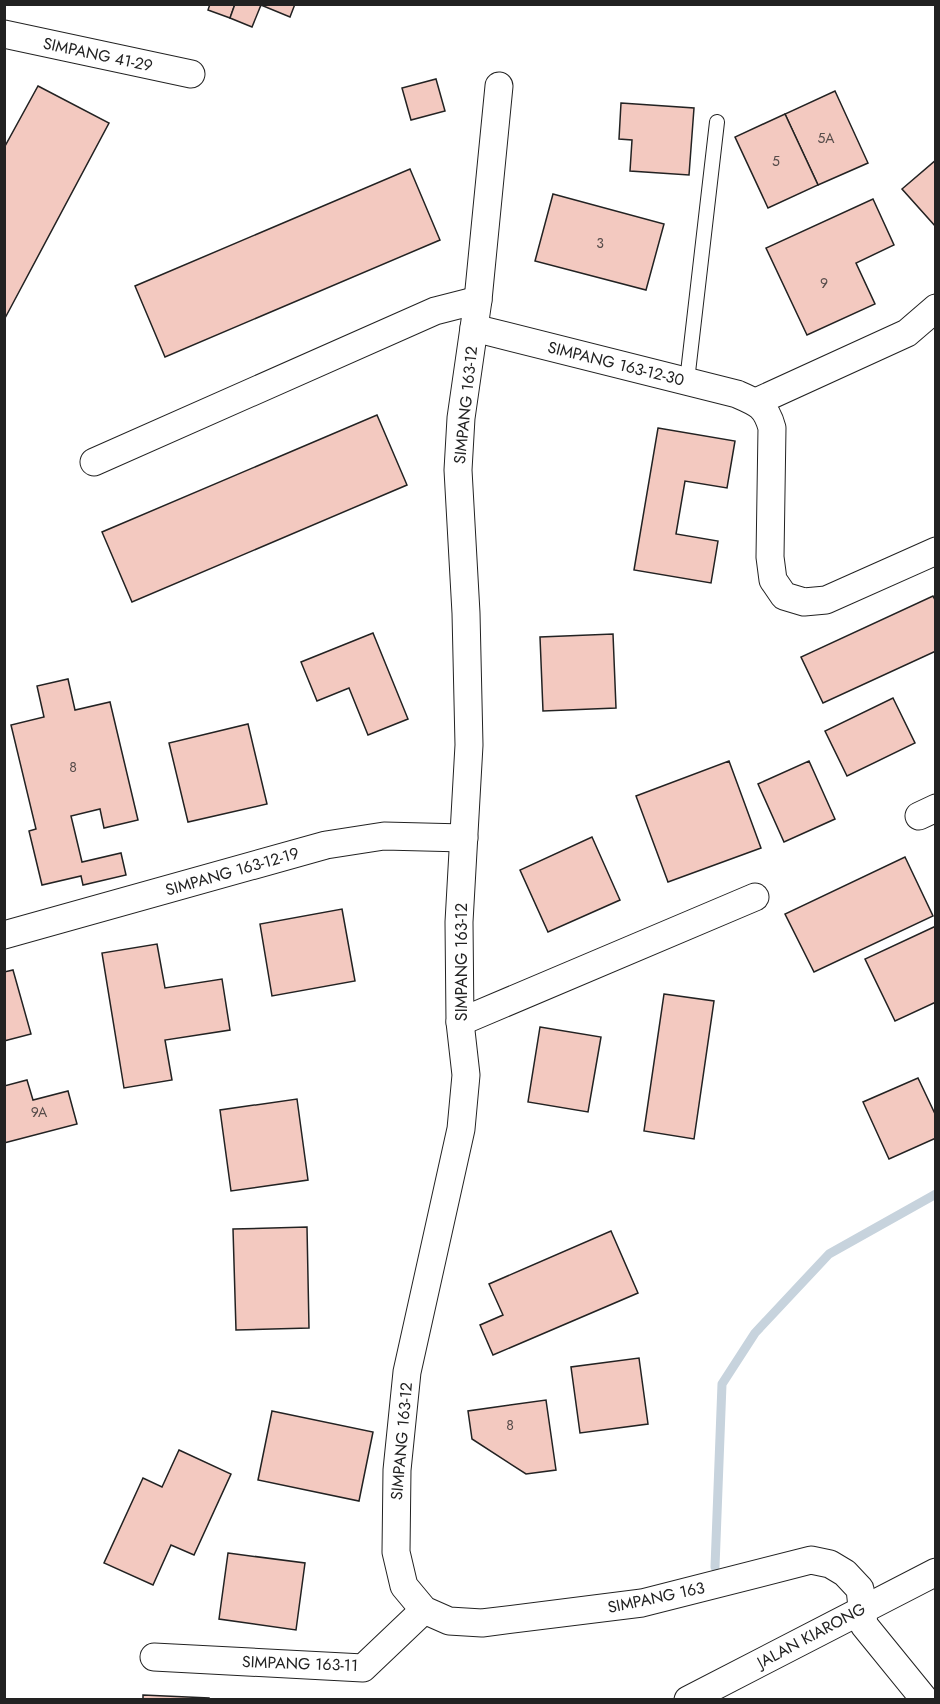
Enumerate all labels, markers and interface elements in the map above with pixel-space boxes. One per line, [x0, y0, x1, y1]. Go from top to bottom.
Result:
street label: SIMPANG 41-29 [41, 32, 155, 77]
house number: 5A [817, 128, 835, 148]
house number: 5 [772, 151, 780, 171]
house number: 3 [596, 233, 604, 253]
house number: 9 [820, 273, 828, 293]
street label: SIMPANG 163-12-30 [545, 335, 687, 392]
street label: SIMPANG 163-12 [448, 345, 483, 465]
house number: 8 [69, 757, 77, 777]
street label: SIMPANG 163-12-19 [163, 841, 302, 902]
street label: SIMPANG 163-12 [450, 903, 473, 1021]
house number: 9A [31, 1102, 48, 1122]
street label: SIMPANG 163-12 [385, 1381, 418, 1501]
house number: 8 [506, 1415, 514, 1435]
street label: SIMPANG 163 [605, 1576, 707, 1619]
street label: JALAN KIARONG [751, 1597, 870, 1675]
street label: SIMPANG 163-11 [241, 1650, 359, 1677]

